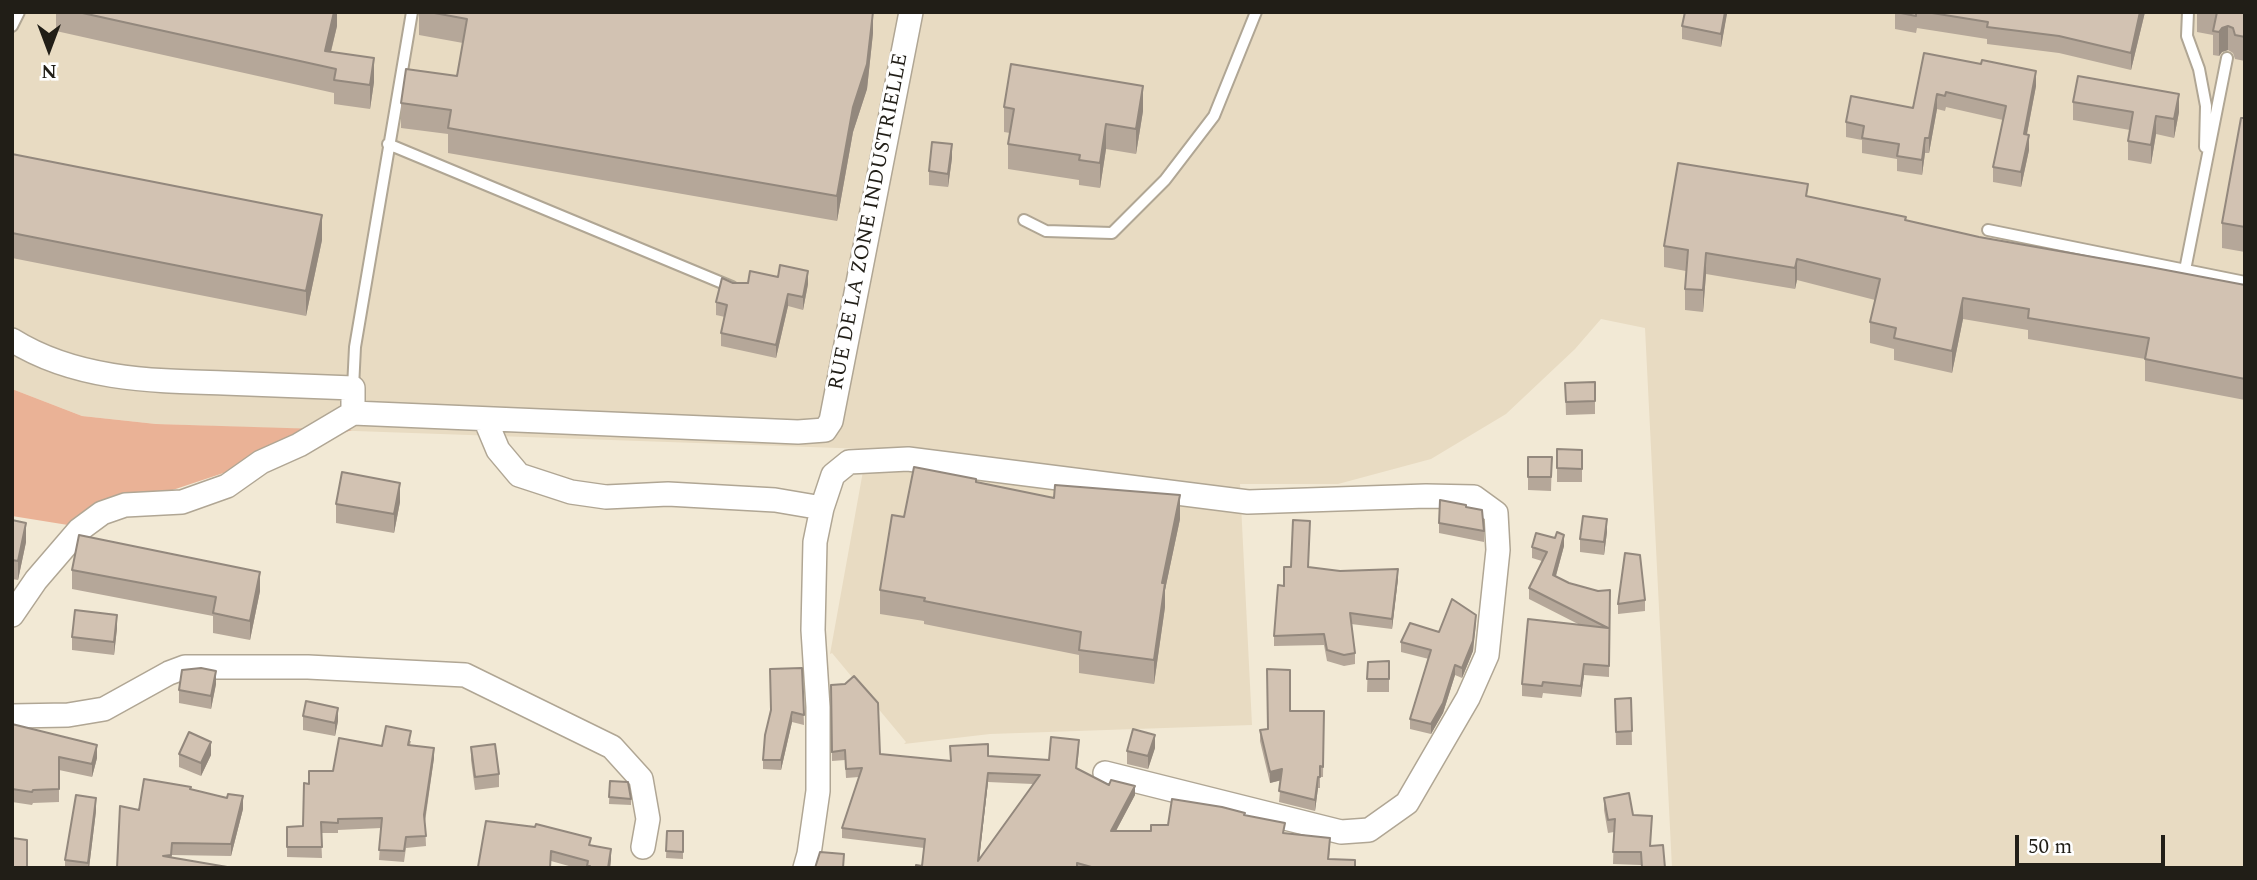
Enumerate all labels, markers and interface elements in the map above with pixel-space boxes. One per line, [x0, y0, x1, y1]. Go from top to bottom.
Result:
north arrow [14, 14, 84, 84]
street label: RUE DE LA ZONE INDUSTRIELLE [825, 51, 915, 393]
text: N [41, 56, 57, 85]
scale bar [2019, 820, 2170, 864]
text: 50 m [2028, 831, 2072, 863]

